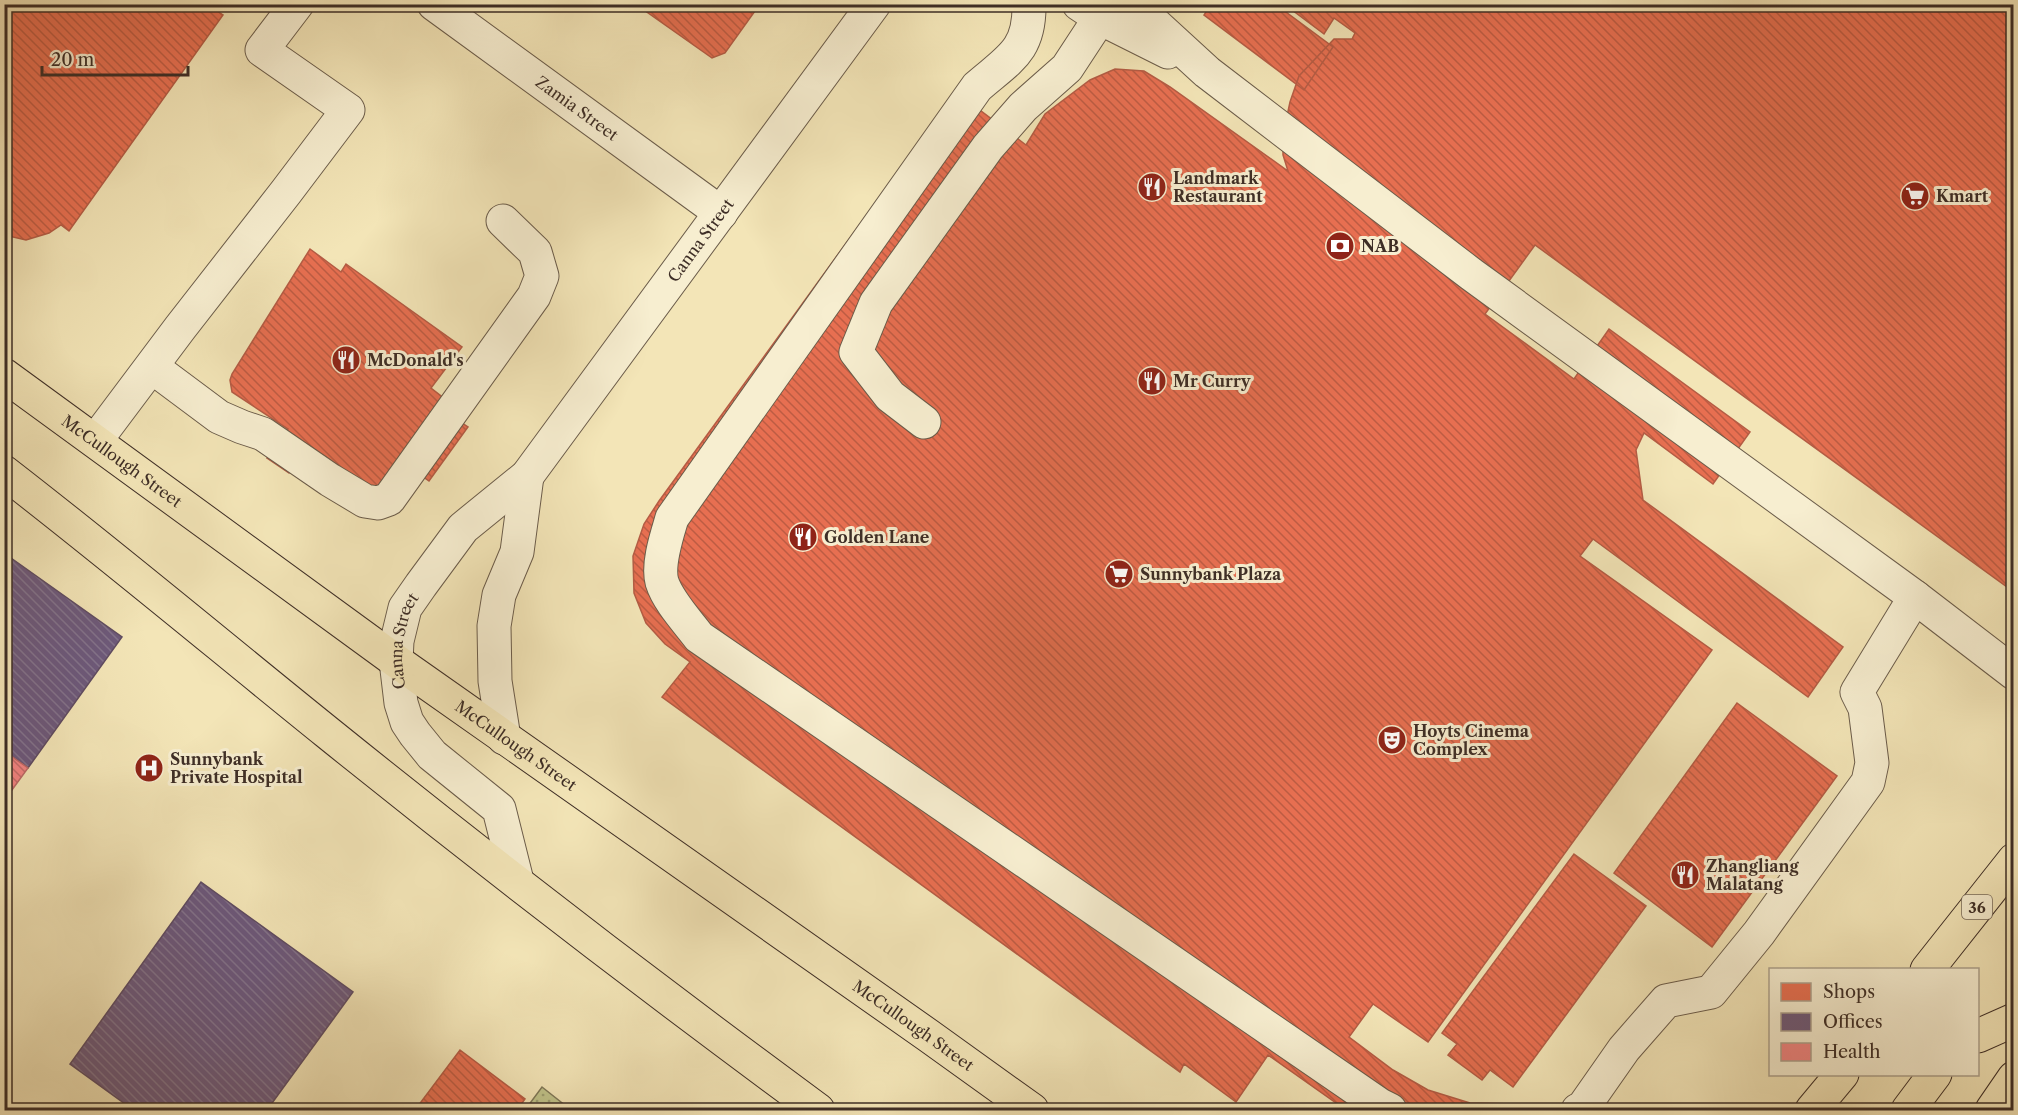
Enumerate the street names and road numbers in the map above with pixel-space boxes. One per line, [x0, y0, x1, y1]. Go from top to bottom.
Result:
street label: Zamia Street [532, 72, 622, 145]
street label: Canna Street [663, 194, 738, 286]
street label: McCullough Street [58, 411, 186, 512]
street label: Canna Street [386, 588, 423, 690]
street label: McCullough Street [451, 696, 581, 795]
road number: 36 [1962, 895, 1992, 919]
street label: McCullough Street [849, 976, 978, 1075]

